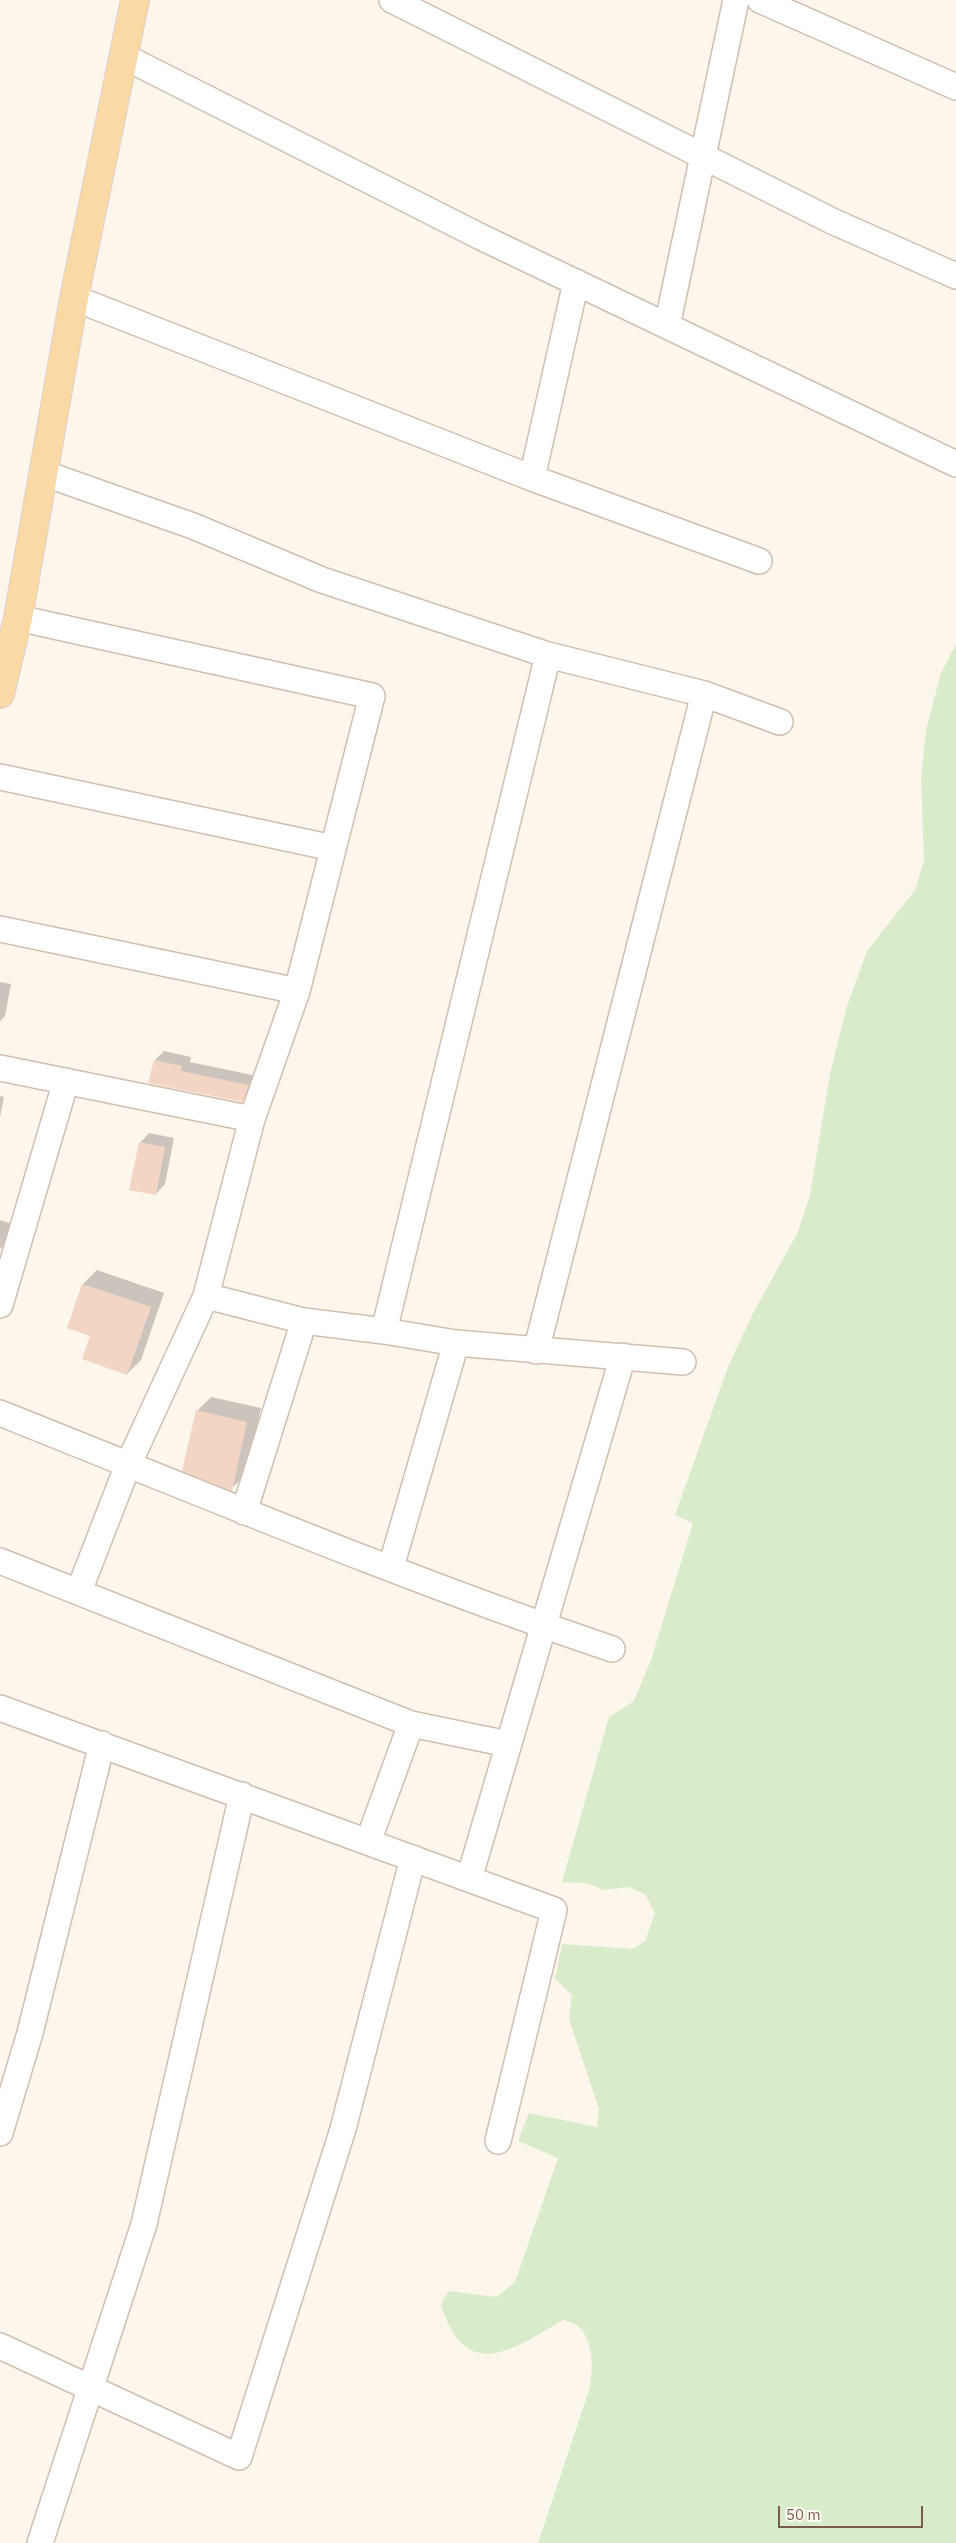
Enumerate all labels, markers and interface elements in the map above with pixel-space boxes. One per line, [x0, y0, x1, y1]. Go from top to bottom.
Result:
scale bar [781, 2496, 926, 2528]
text: 50 m [786, 2505, 821, 2524]

